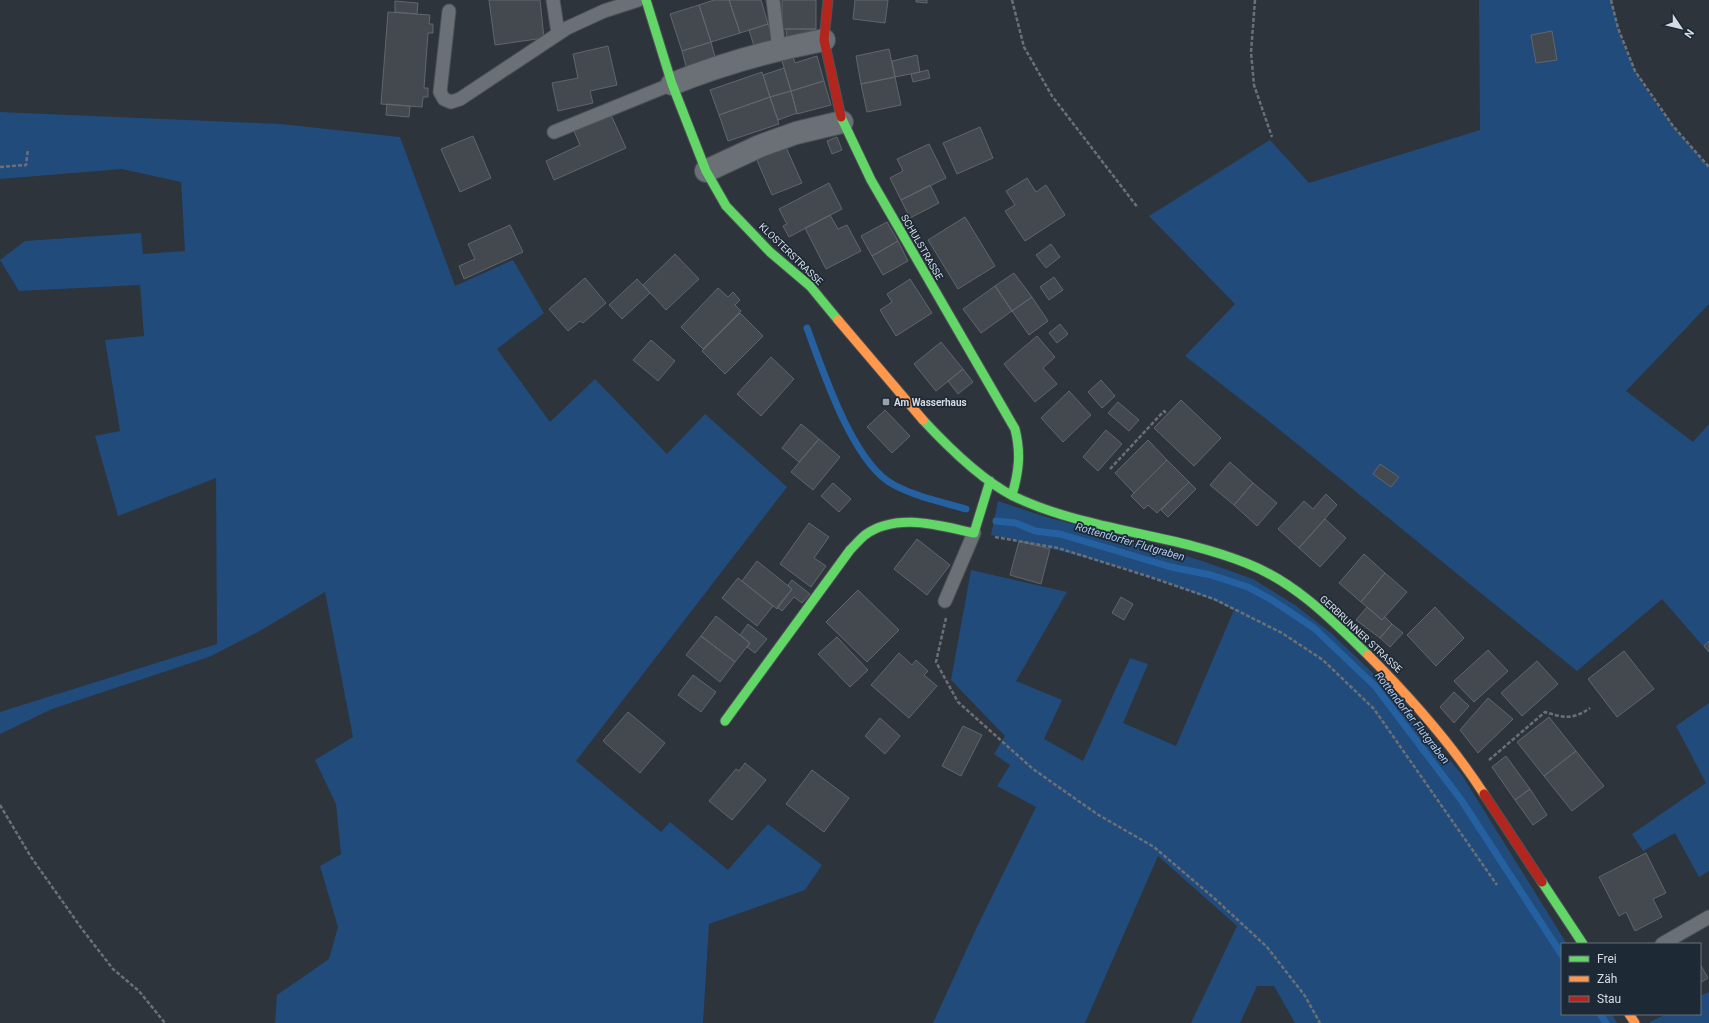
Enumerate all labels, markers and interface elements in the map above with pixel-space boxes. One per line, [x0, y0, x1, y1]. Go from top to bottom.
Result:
north arrow [1661, 8, 1701, 48]
text: N [1681, 27, 1696, 41]
street label: SCHULSTRASSE [899, 212, 945, 282]
street label: KLOSTERSTRASSE [757, 221, 825, 287]
marker: Am Wasserhaus [881, 397, 891, 407]
place label: Am Wasserhaus [894, 397, 967, 408]
water label: Rottendorfer Flutgraben [1074, 520, 1186, 564]
street label: GERBRUNNER STRASSE [1318, 593, 1405, 675]
water label: Rottendorfer Flutgraben [1372, 669, 1452, 767]
legend [1561, 943, 1701, 1015]
text: Frei [1597, 952, 1617, 966]
text: Zäh [1597, 972, 1617, 986]
text: Stau [1597, 992, 1621, 1006]

